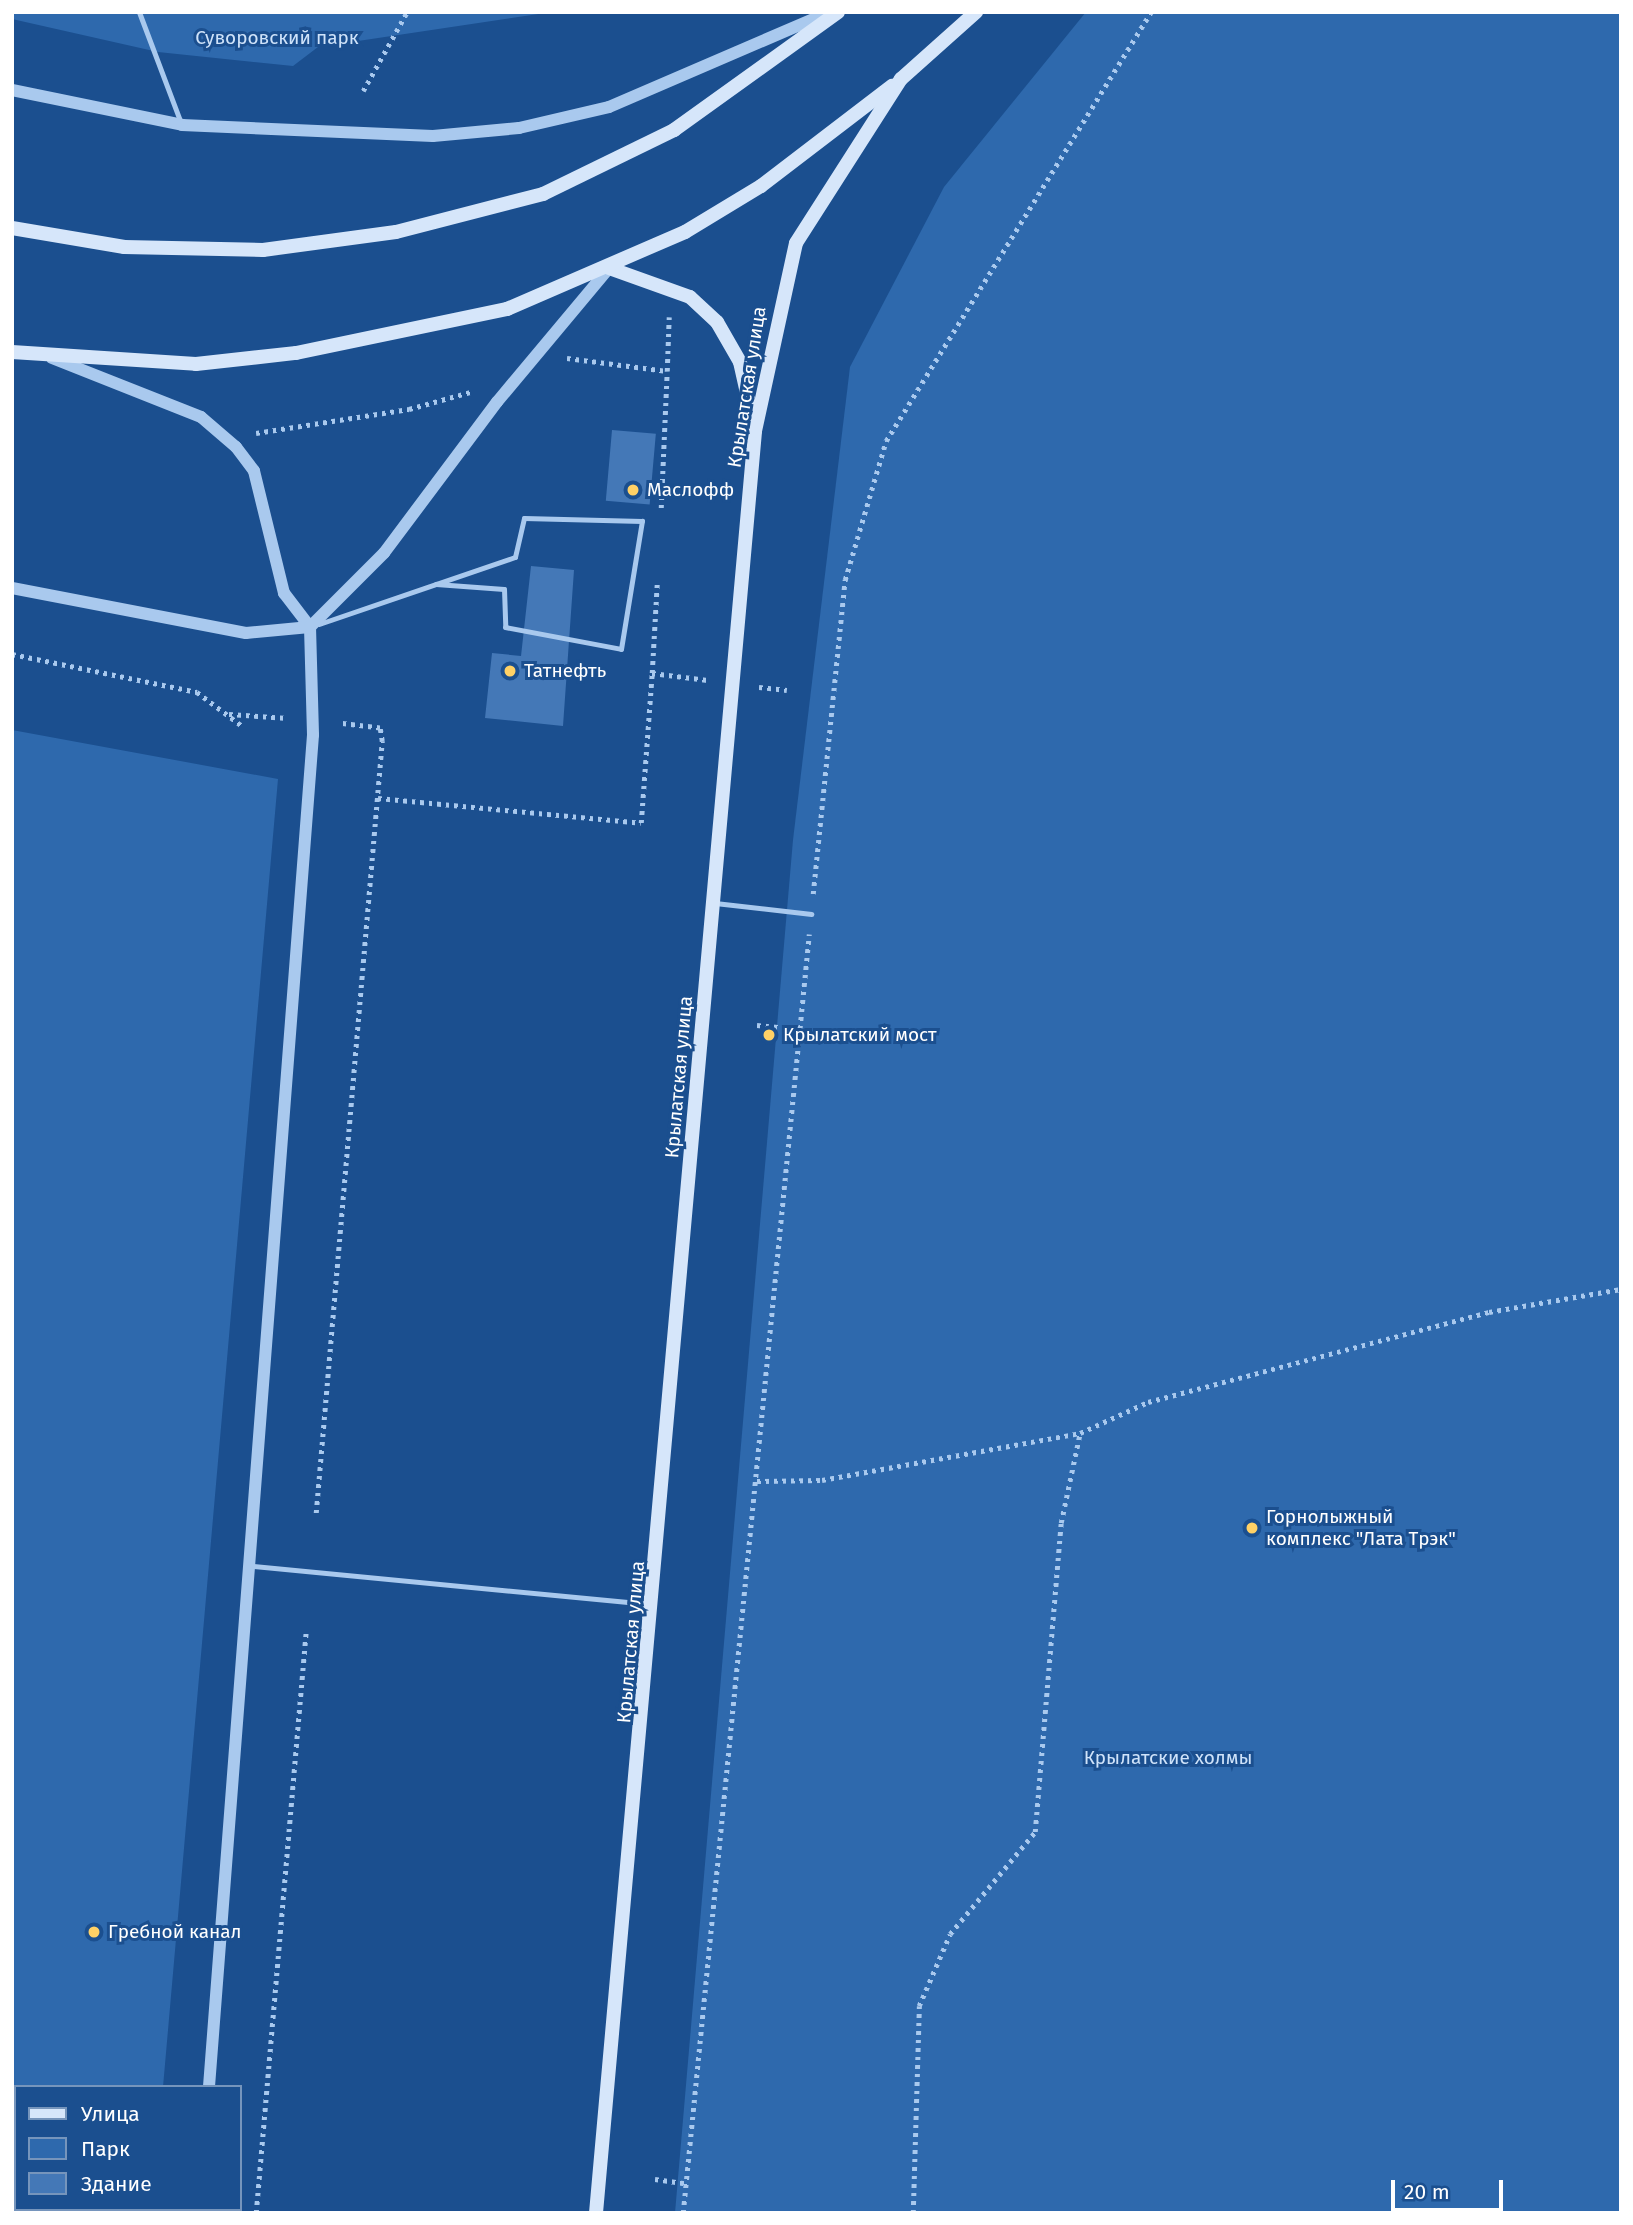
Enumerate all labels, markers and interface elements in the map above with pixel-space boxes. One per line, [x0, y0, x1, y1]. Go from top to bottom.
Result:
park label: Суворовский парк [195, 27, 359, 49]
street label: Крылатская улица [723, 305, 771, 469]
place label: Маслофф [647, 479, 734, 501]
marker: Маслофф [625, 482, 641, 498]
place label: Татнефть [524, 660, 606, 682]
marker: Татнефть [502, 663, 518, 679]
street label: Крылатская улица [661, 995, 697, 1159]
place label: Крылатский мост [783, 1024, 937, 1046]
marker: Крылатский мост [761, 1027, 777, 1043]
place label: Горнолыжный комплекс "Лата Трэк" [1266, 1506, 1456, 1550]
marker: Горнолыжный комплекс "Лата Трэк" [1244, 1520, 1260, 1536]
street label: Крылатская улица [613, 1560, 649, 1724]
park label: Крылатские холмы [1084, 1747, 1252, 1769]
place label: Гребной канал [108, 1921, 242, 1943]
marker: Гребной канал [86, 1924, 102, 1940]
legend [14, 2085, 242, 2211]
text: Улица [81, 2101, 140, 2127]
text: Парк [81, 2136, 130, 2162]
scale bar [1395, 2166, 1507, 2210]
text: Здание [81, 2171, 152, 2197]
text: 20 m [1404, 2179, 1450, 2205]

